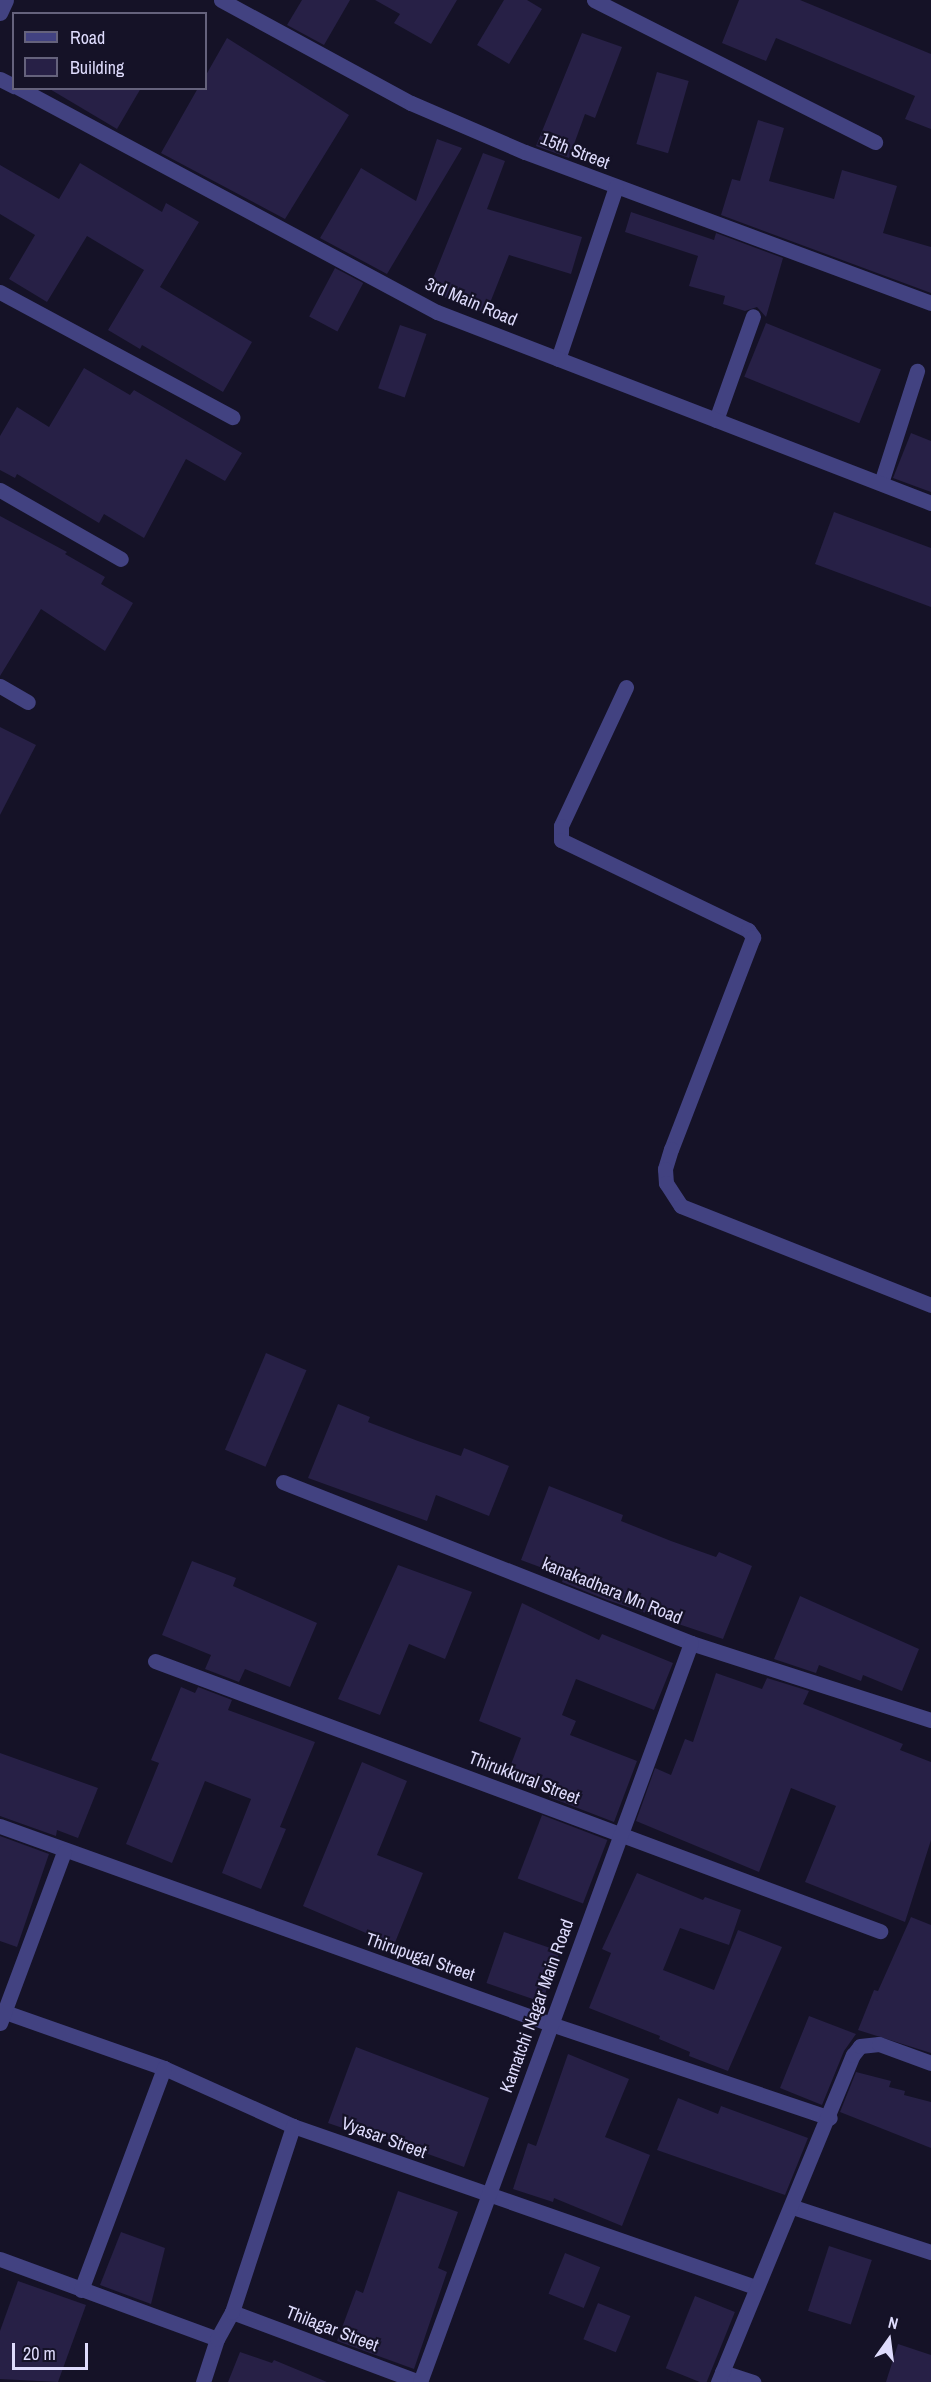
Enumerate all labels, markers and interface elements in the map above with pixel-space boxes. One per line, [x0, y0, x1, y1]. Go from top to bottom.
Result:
legend [12, 12, 207, 90]
text: Road [70, 25, 105, 50]
text: Building [70, 55, 124, 80]
street label: 15th Street [537, 128, 613, 174]
street label: 3rd Main Road [422, 273, 520, 331]
street label: kanakadhara Mn Road [539, 1553, 685, 1629]
street label: Thirukkural Street [465, 1747, 583, 1809]
street label: Kamatchi Nagar Main Road [496, 1916, 578, 2096]
street label: Thirupugal Street [363, 1928, 477, 1986]
street label: Vyasar Street [339, 2113, 429, 2163]
street label: Thilagar Street [283, 2301, 381, 2357]
north arrow [859, 2310, 919, 2370]
text: N [886, 2311, 901, 2334]
scale bar [15, 2331, 92, 2369]
text: 20 m [23, 2341, 56, 2366]

